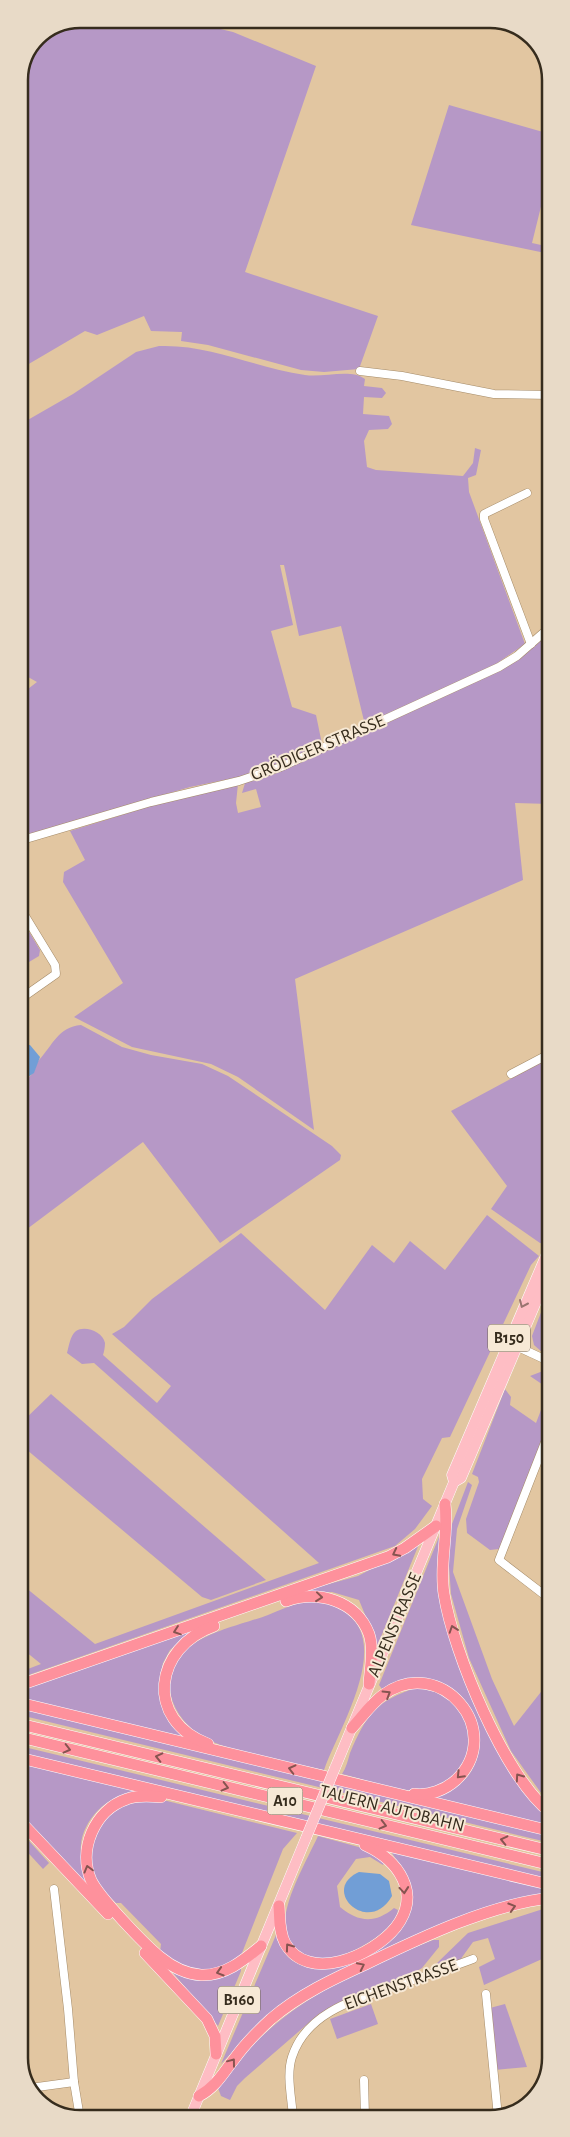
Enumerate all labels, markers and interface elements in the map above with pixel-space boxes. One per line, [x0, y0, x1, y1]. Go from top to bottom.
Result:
street label: GRÖDIGER STRASSE [248, 710, 388, 784]
one-way arrow [519, 1299, 530, 1308]
road number: B150 [488, 1325, 530, 1352]
one-way arrow [392, 1547, 401, 1557]
street label: ALPENSTRASSE [365, 1570, 425, 1680]
one-way arrow [315, 1591, 323, 1602]
one-way arrow [173, 1625, 181, 1635]
one-way arrow [449, 1625, 459, 1634]
one-way arrow [381, 1691, 390, 1701]
one-way arrow [63, 1743, 72, 1754]
one-way arrow [154, 1752, 163, 1763]
one-way arrow [287, 1764, 296, 1775]
one-way arrow [457, 1770, 466, 1779]
one-way arrow [516, 1773, 525, 1783]
one-way arrow [221, 1781, 230, 1792]
street label: TAUERN AUTOBAHN [318, 1782, 466, 1836]
road number: A10 [268, 1788, 302, 1814]
one-way arrow [379, 1819, 388, 1830]
one-way arrow [499, 1835, 508, 1846]
one-way arrow [84, 1866, 94, 1874]
one-way arrow [399, 1887, 410, 1895]
one-way arrow [507, 1902, 516, 1912]
one-way arrow [286, 1943, 295, 1953]
street label: EICHENSTRASSE [342, 1956, 460, 2014]
one-way arrow [356, 1962, 365, 1972]
one-way arrow [217, 1966, 225, 1976]
road number: B160 [218, 1986, 260, 2014]
one-way arrow [226, 2058, 235, 2068]

